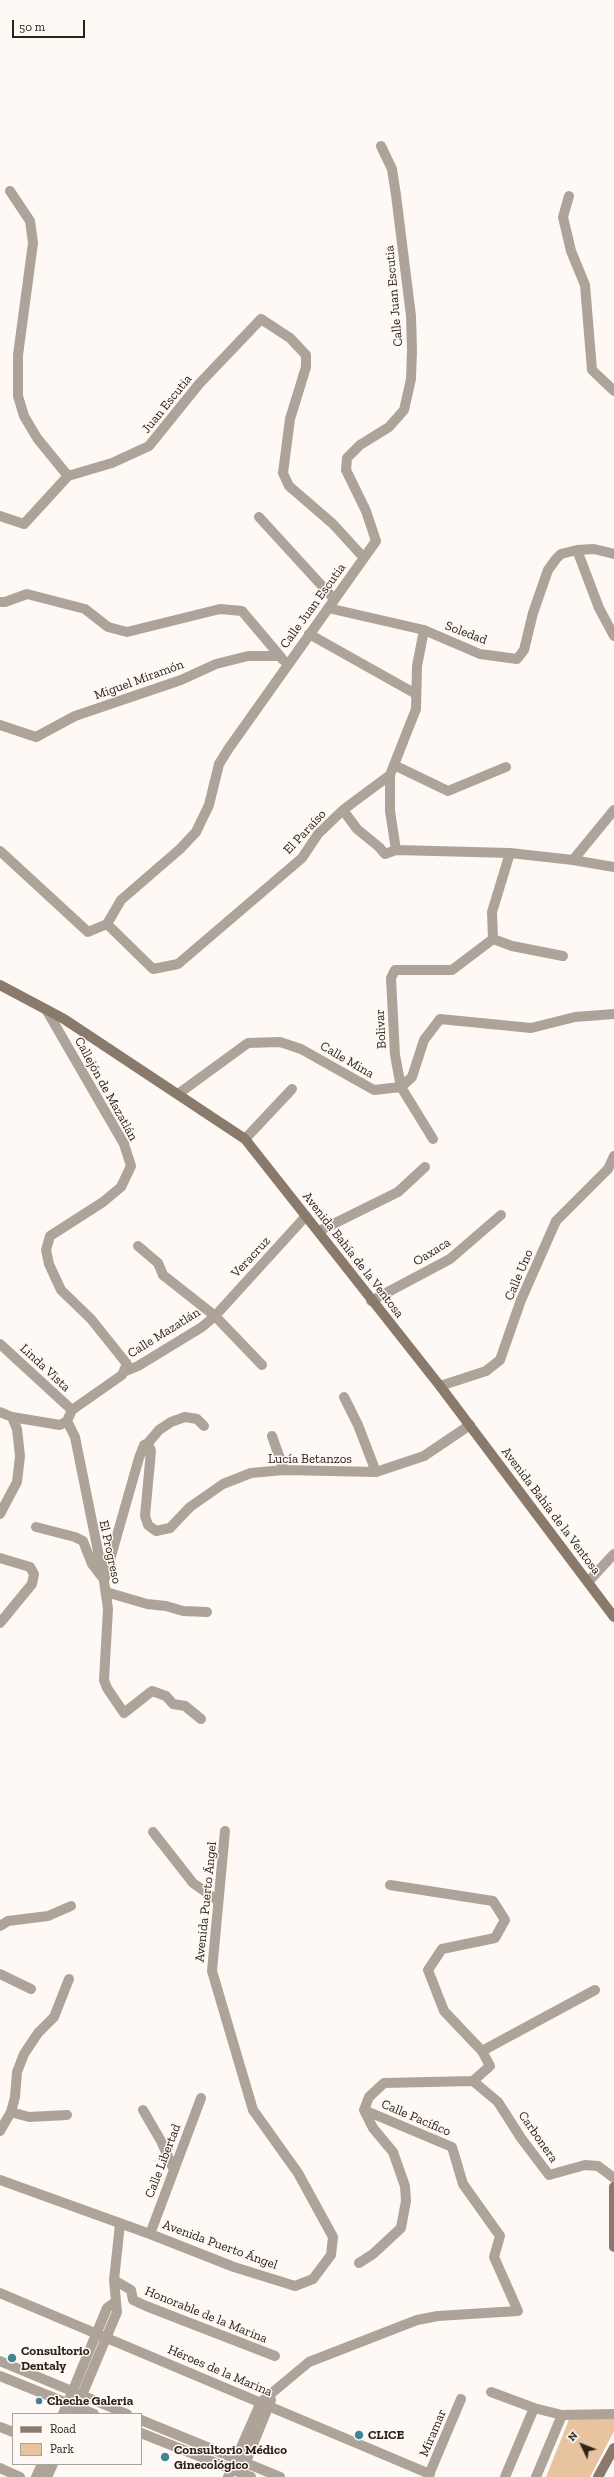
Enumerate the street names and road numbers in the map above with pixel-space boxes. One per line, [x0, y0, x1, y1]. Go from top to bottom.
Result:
street label: Calle Juan Escutia [382, 245, 406, 347]
street label: Juan Escutia [139, 371, 195, 437]
street label: Calle Juan Escutia [277, 560, 349, 652]
street label: Soledad [443, 618, 489, 648]
street label: Miguel Miramón [92, 657, 186, 703]
street label: El Paraíso [280, 806, 330, 858]
street label: Bolivar [372, 1009, 390, 1049]
street label: Callejón de Mazatlán [71, 1034, 141, 1144]
street label: Calle Mina [317, 1038, 377, 1082]
street label: Avenida Bahía de la Ventosa [299, 1189, 407, 1321]
street label: Veracruz [228, 1233, 274, 1281]
street label: Oaxaca [411, 1235, 453, 1269]
street label: Calle Uno [501, 1247, 537, 1303]
street label: Calle Mazatlán [125, 1305, 203, 1361]
street label: Linda Vista [17, 1341, 73, 1395]
street label: Avenida Bahía de la Ventosa [498, 1444, 604, 1578]
street label: Lucía Betanzos [268, 1451, 352, 1467]
street label: El Progreso [96, 1519, 124, 1585]
street label: Avenida Puerto Ángel [192, 1841, 220, 1963]
street label: Calle Pacífico [379, 2096, 453, 2140]
street label: Carbonera [515, 2108, 561, 2166]
street label: Calle Libertad [142, 2122, 184, 2200]
street label: Avenida Puerto Ángel [160, 2217, 280, 2273]
street label: Honorable de la Marina [142, 2283, 270, 2347]
street label: Héroes de la Marina [165, 2342, 275, 2400]
street label: Miramar [416, 2407, 450, 2459]

